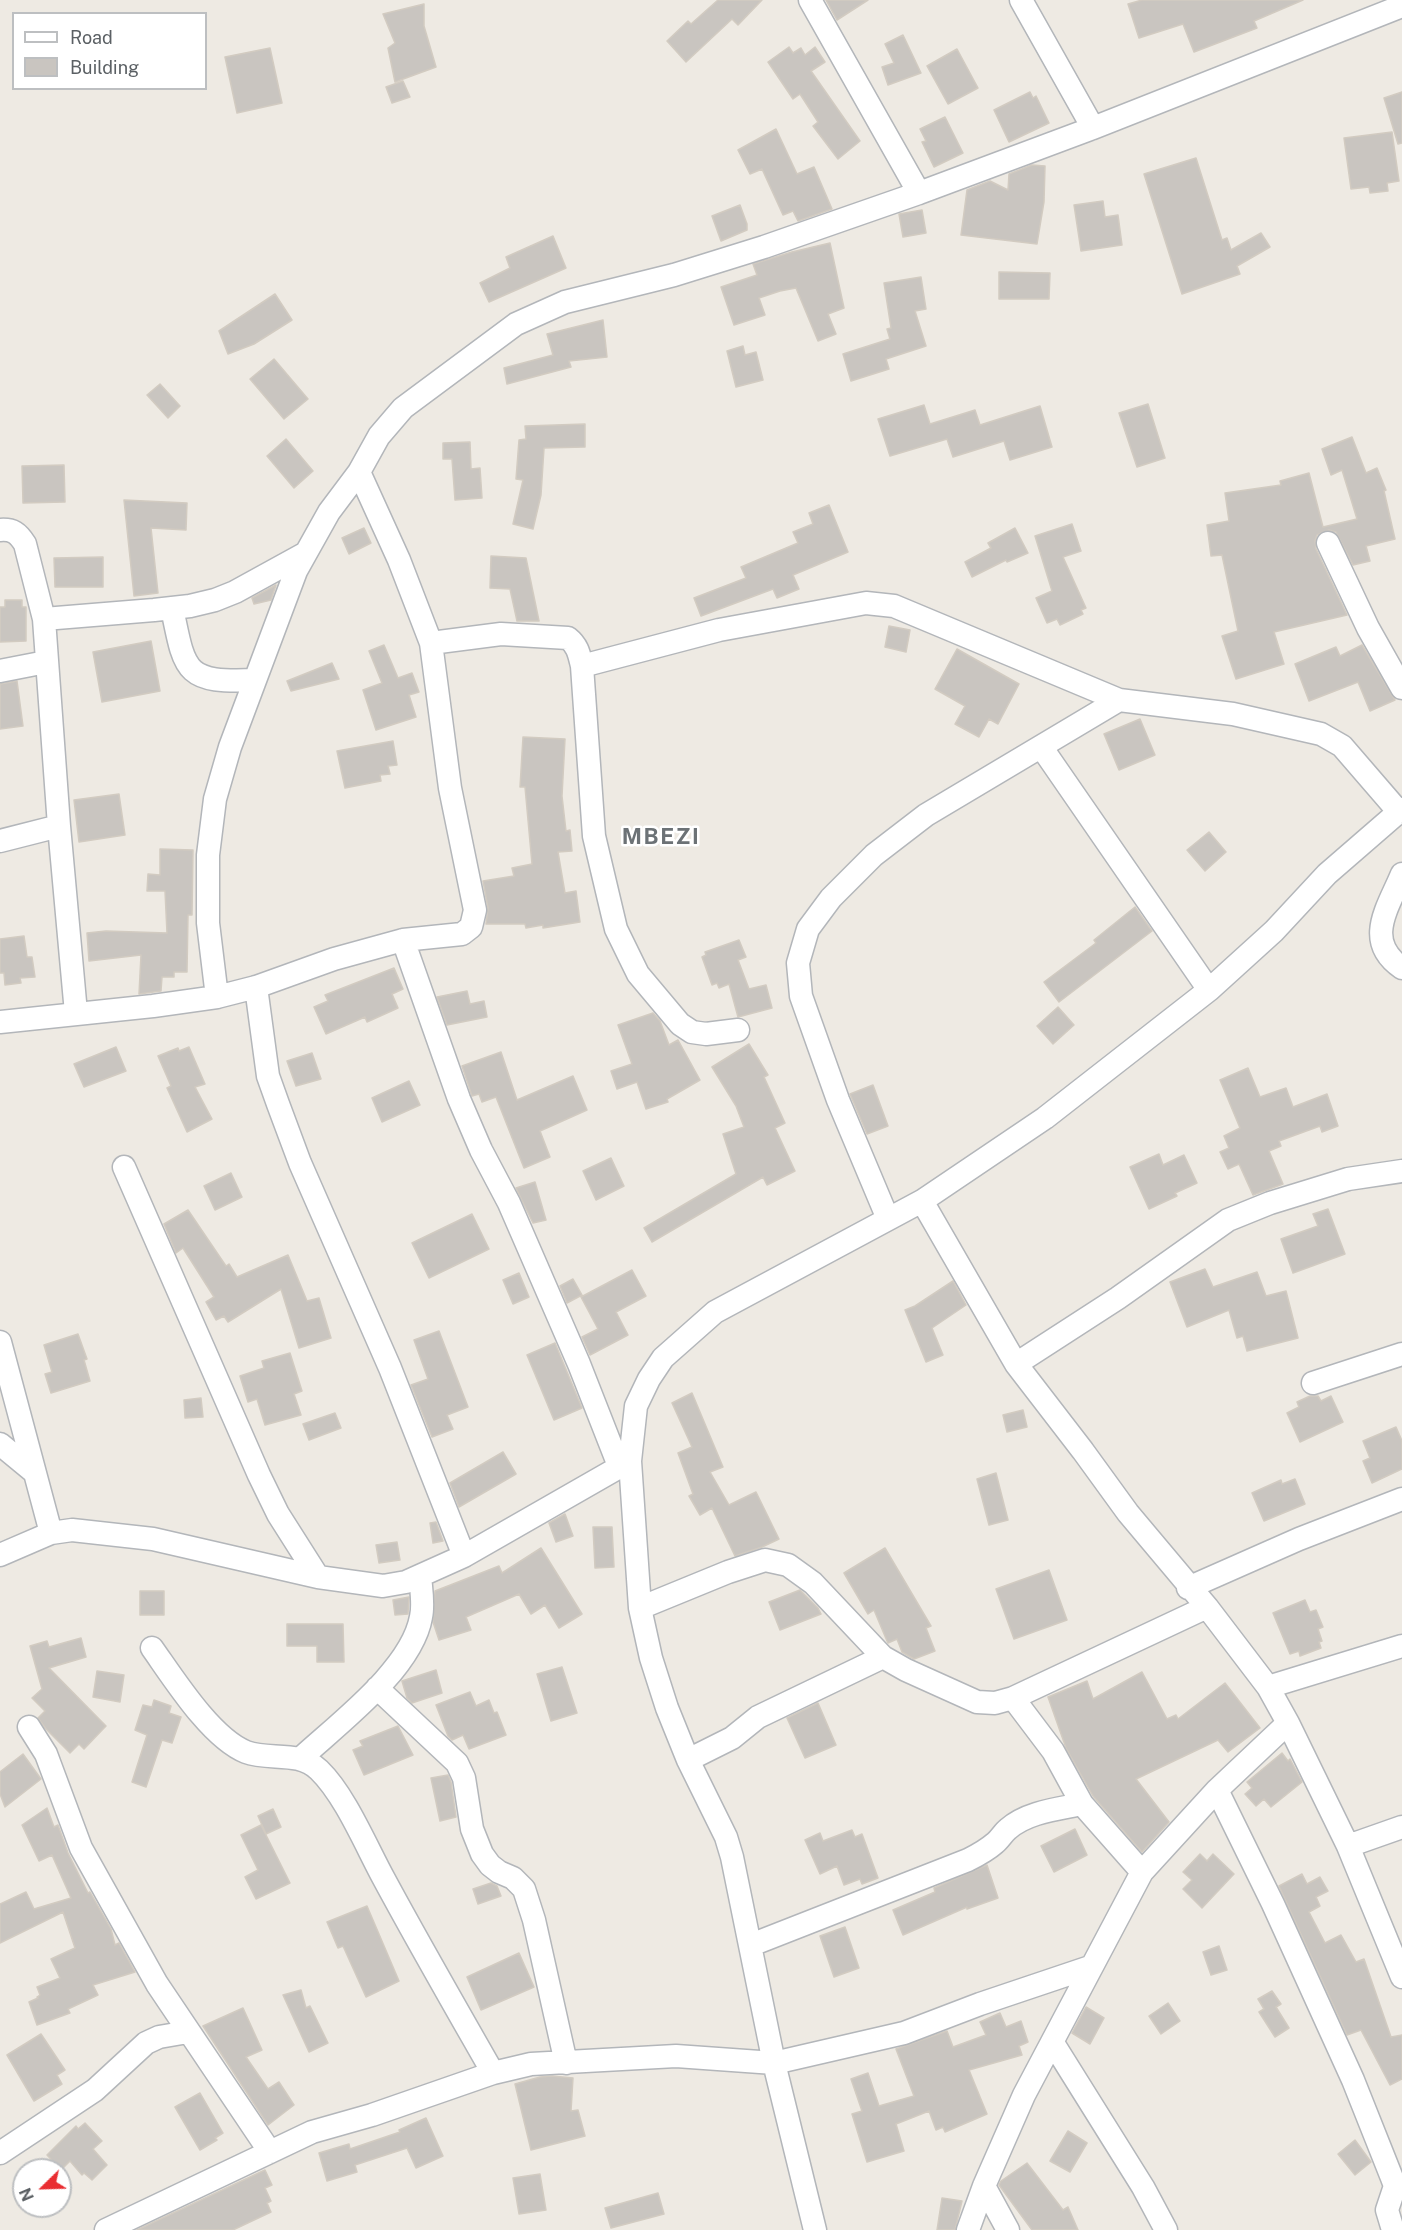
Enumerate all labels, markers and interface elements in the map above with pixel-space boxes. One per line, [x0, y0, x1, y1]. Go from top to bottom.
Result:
legend [12, 12, 207, 90]
text: Road [70, 27, 113, 48]
text: Building [70, 57, 139, 78]
district label: MBEZI [622, 824, 700, 850]
north arrow [12, 2158, 72, 2218]
text: N [16, 2185, 38, 2204]

